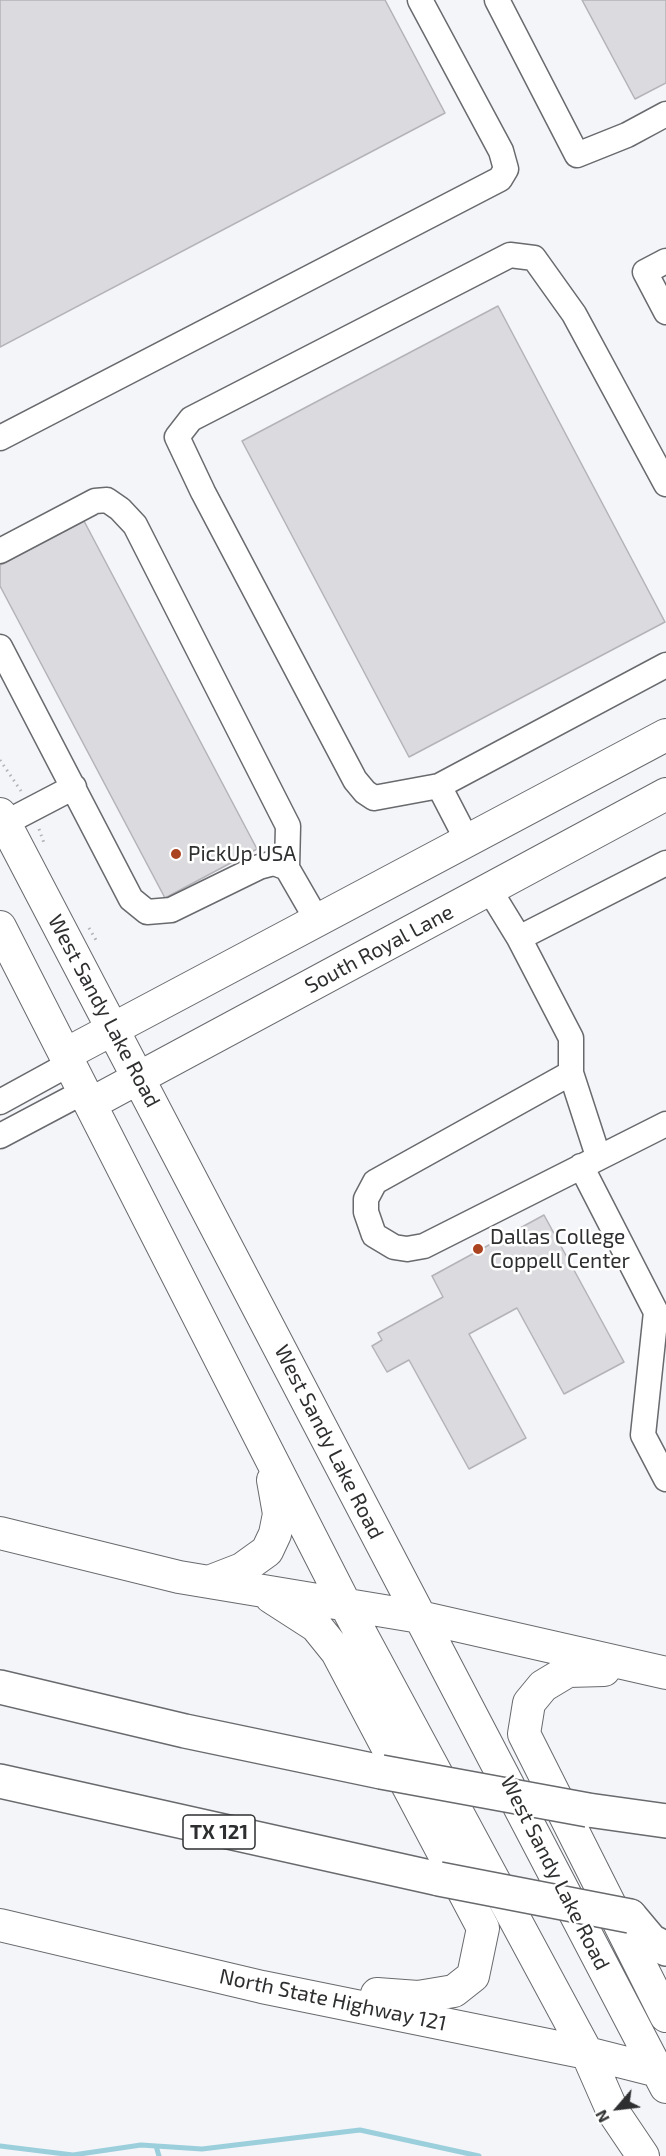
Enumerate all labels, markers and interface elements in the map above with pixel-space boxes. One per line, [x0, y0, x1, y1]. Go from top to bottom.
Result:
place label: PickUp USA [188, 841, 296, 867]
marker: PickUp USA [169, 847, 183, 861]
street label: South Royal Lane [300, 899, 458, 999]
street label: West Sandy Lake Road [43, 910, 165, 1112]
place label: Dallas College Coppell Center [490, 1224, 630, 1274]
marker: Dallas College Coppell Center [471, 1242, 485, 1256]
street label: West Sandy Lake Road [269, 1341, 389, 1543]
street label: West Sandy Lake Road [495, 1772, 615, 1974]
road number: TX 121 [183, 1815, 255, 1849]
street label: North State Highway 121 [217, 1964, 449, 2036]
north arrow [588, 2078, 648, 2138]
text: N [591, 2107, 613, 2126]

